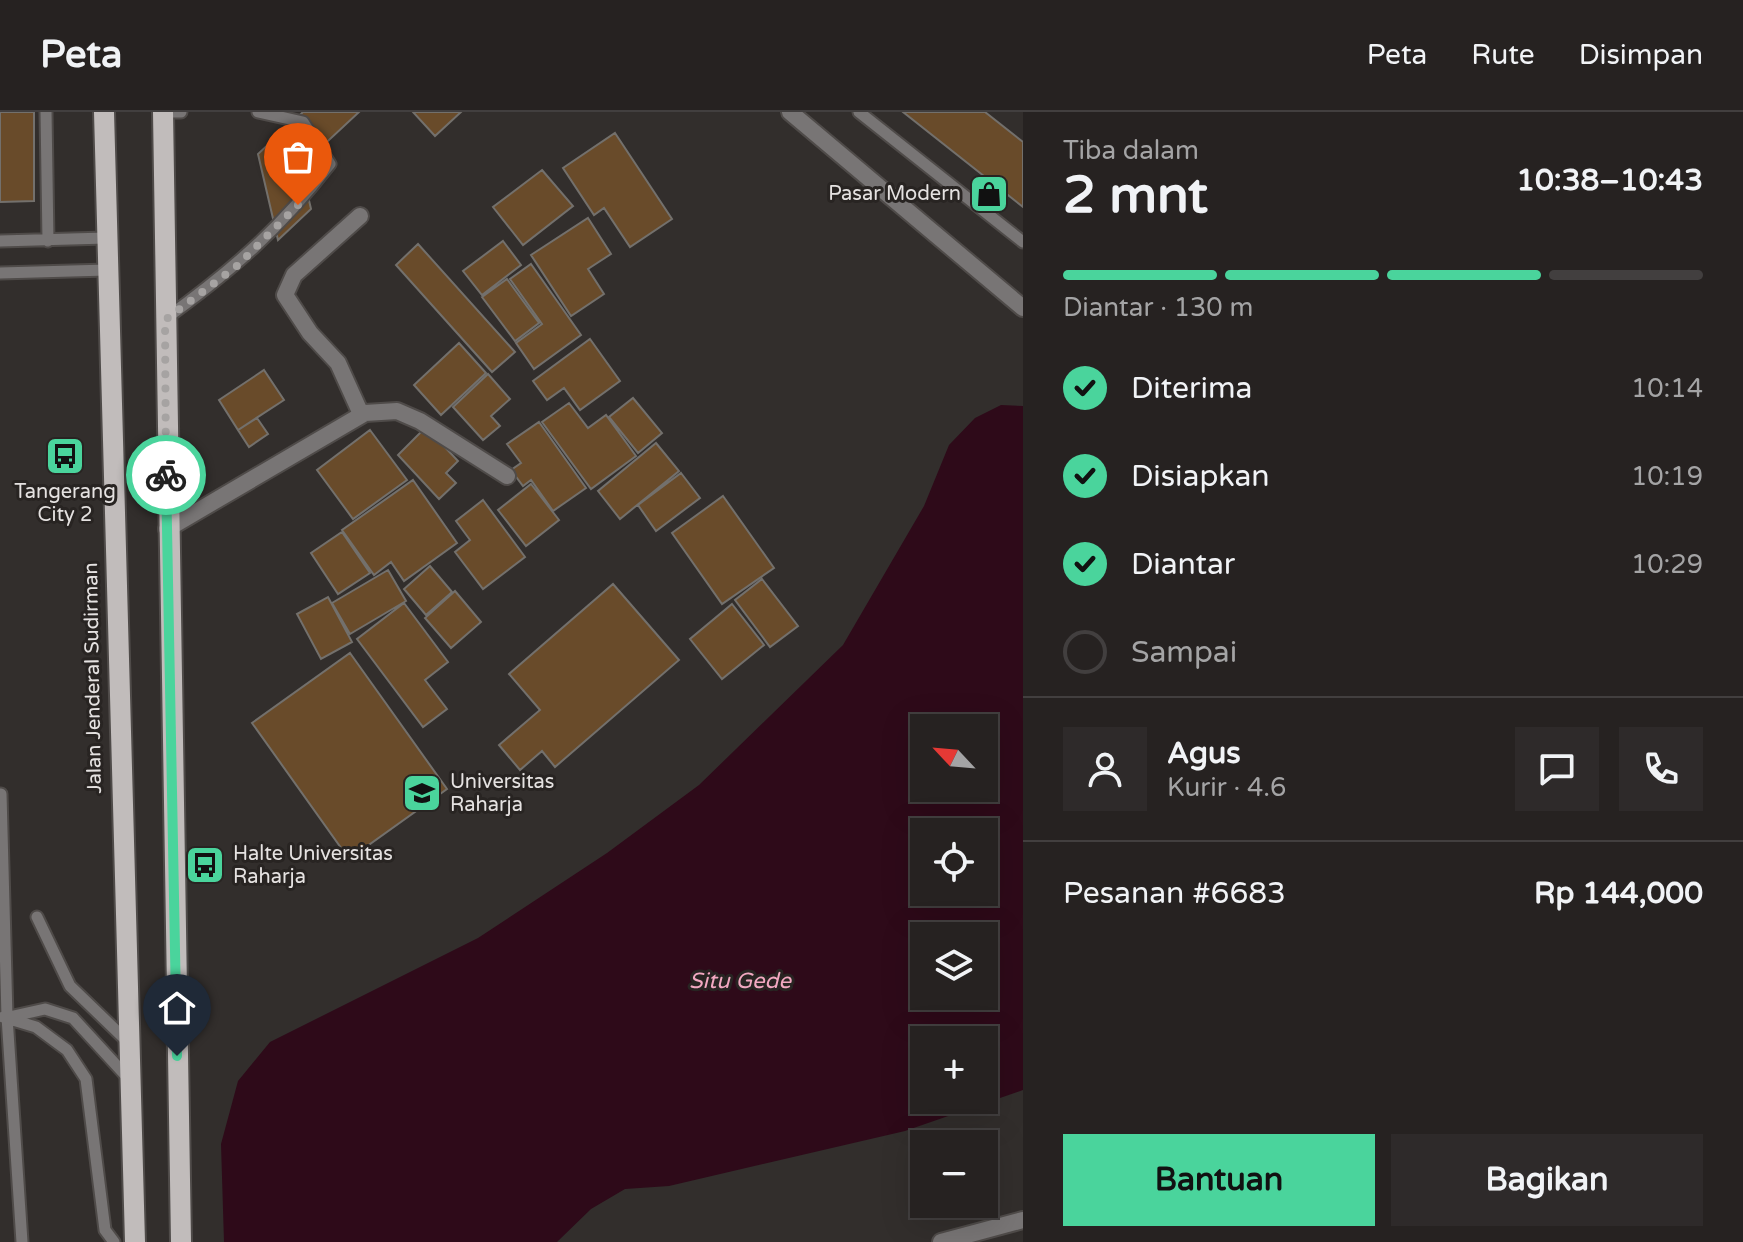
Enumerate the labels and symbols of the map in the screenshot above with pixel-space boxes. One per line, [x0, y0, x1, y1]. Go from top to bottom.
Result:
pin [264, 123, 332, 205]
shop icon: Pasar Modern [968, 173, 1010, 215]
place label: Pasar Modern [828, 182, 961, 206]
bus stop icon: Tangerang City 2 [44, 435, 86, 477]
courier [126, 435, 206, 515]
place label: Tangerang City 2 [14, 480, 116, 527]
street label: Jalan Jenderal Sudirman [79, 562, 107, 794]
north arrow [910, 714, 998, 802]
place label: Universitas Raharja [450, 770, 554, 817]
school or university icon: Universitas Raharja [401, 772, 443, 814]
place label: Halte Universitas Raharja [233, 842, 393, 889]
bus stop icon: Halte Universitas Raharja [184, 844, 226, 886]
water label: Situ Gede [689, 968, 792, 994]
pin [143, 974, 211, 1056]

